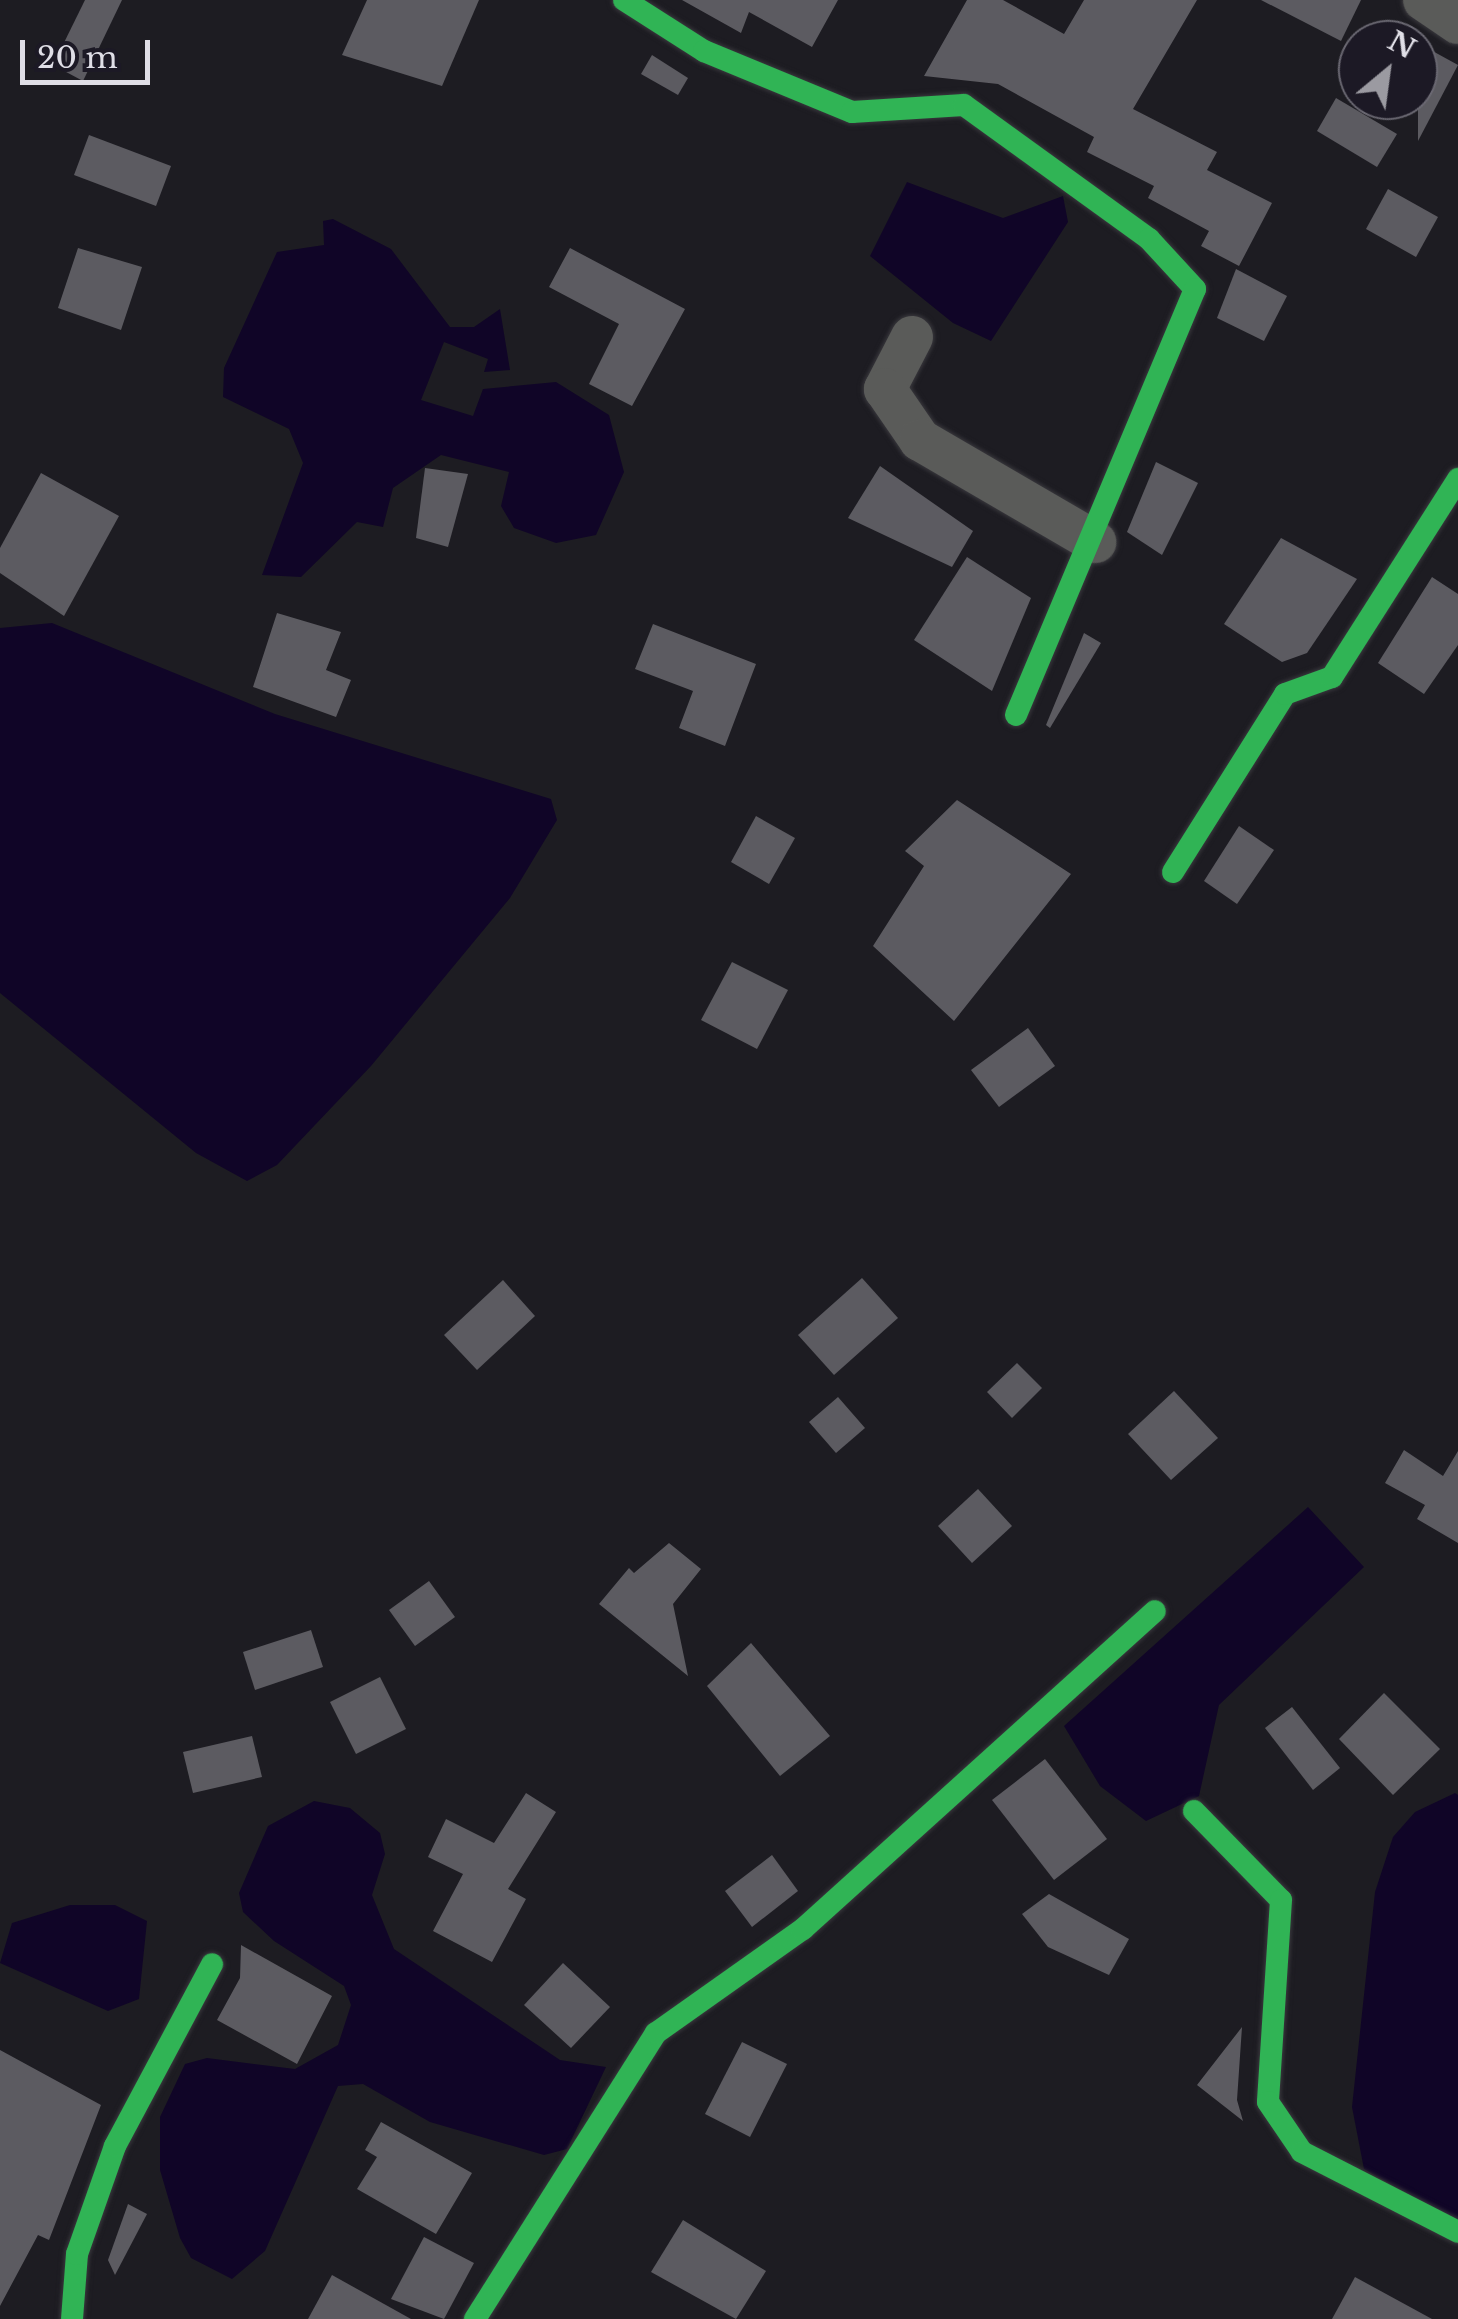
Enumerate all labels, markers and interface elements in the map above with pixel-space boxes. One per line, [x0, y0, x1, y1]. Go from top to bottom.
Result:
scale bar [25, 20, 155, 82]
north arrow [1338, 20, 1438, 120]
text: N [1382, 23, 1422, 67]
text: 20 m [37, 39, 118, 76]

